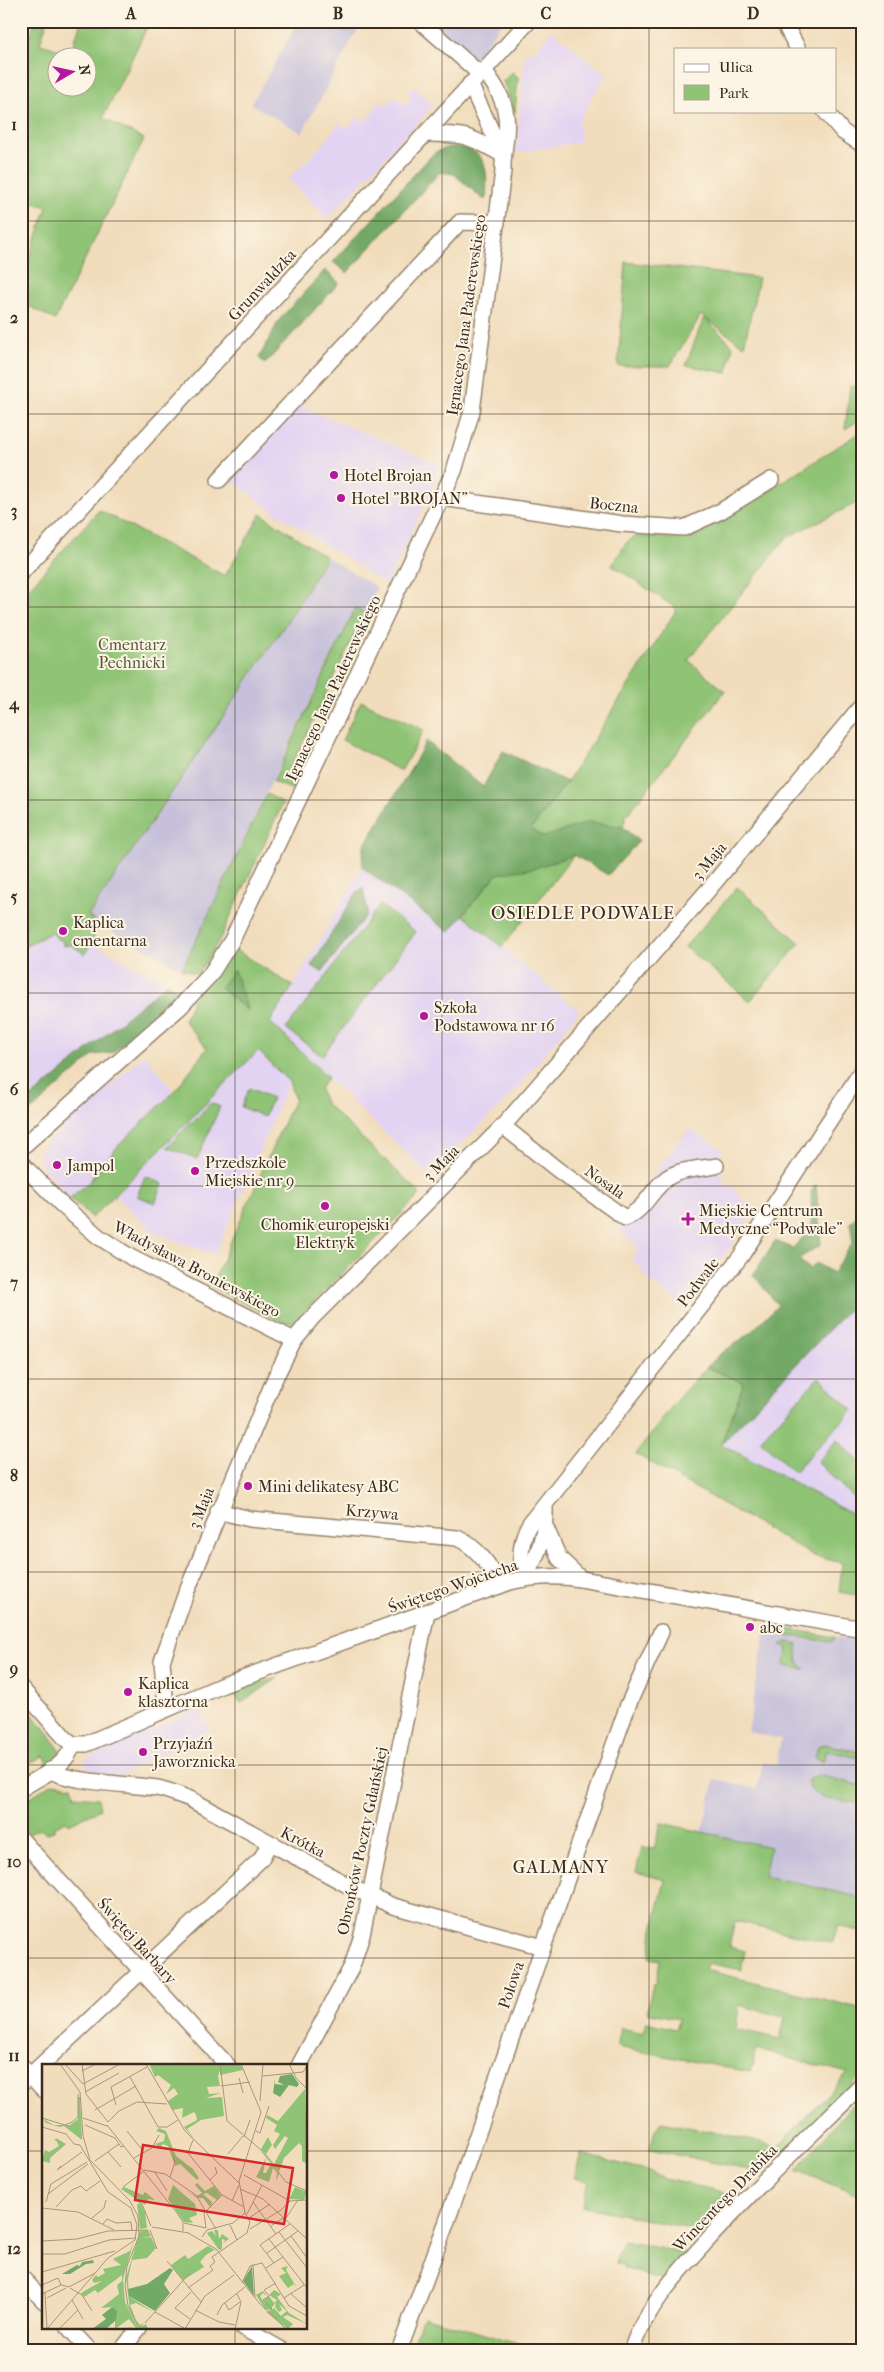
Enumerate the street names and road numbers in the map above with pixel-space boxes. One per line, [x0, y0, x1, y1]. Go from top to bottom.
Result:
street label: Ignacego Jana Paderewskiego [442, 213, 490, 417]
street label: Grunwaldzka [224, 245, 300, 325]
street label: Boczna [588, 493, 640, 517]
street label: Ignacego Jana Paderewskiego [282, 592, 384, 784]
street label: 3 Maja [688, 838, 731, 884]
street label: 3 Maja [419, 1140, 464, 1185]
street label: Nosala [581, 1161, 629, 1203]
street label: Władysława Broniewskiego [109, 1216, 284, 1321]
street label: Podwale [673, 1253, 723, 1310]
street label: 3 Maja [184, 1484, 218, 1532]
street label: Krzywa [345, 1500, 400, 1524]
street label: Świętego Wojciecha [385, 1554, 521, 1617]
street label: Obrońców Poczty Gdańskiej [333, 1745, 391, 1937]
street label: Krótka [277, 1822, 329, 1862]
street label: Świętej Barbary [93, 1893, 182, 1988]
street label: Polowa [494, 1958, 528, 2011]
street label: Wincentego Drabika [668, 2140, 782, 2257]

